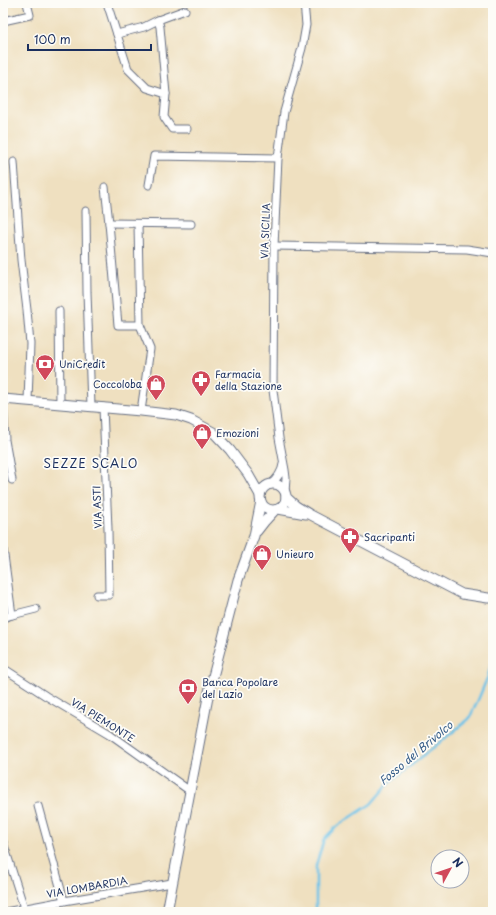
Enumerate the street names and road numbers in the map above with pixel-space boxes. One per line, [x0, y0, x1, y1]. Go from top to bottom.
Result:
street label: VIA SICILIA [256, 202, 273, 259]
street label: VIA ASTI [88, 485, 105, 529]
street label: VIA PIEMONTE [68, 694, 138, 745]
street label: VIA LOMBARDIA [45, 872, 129, 901]

